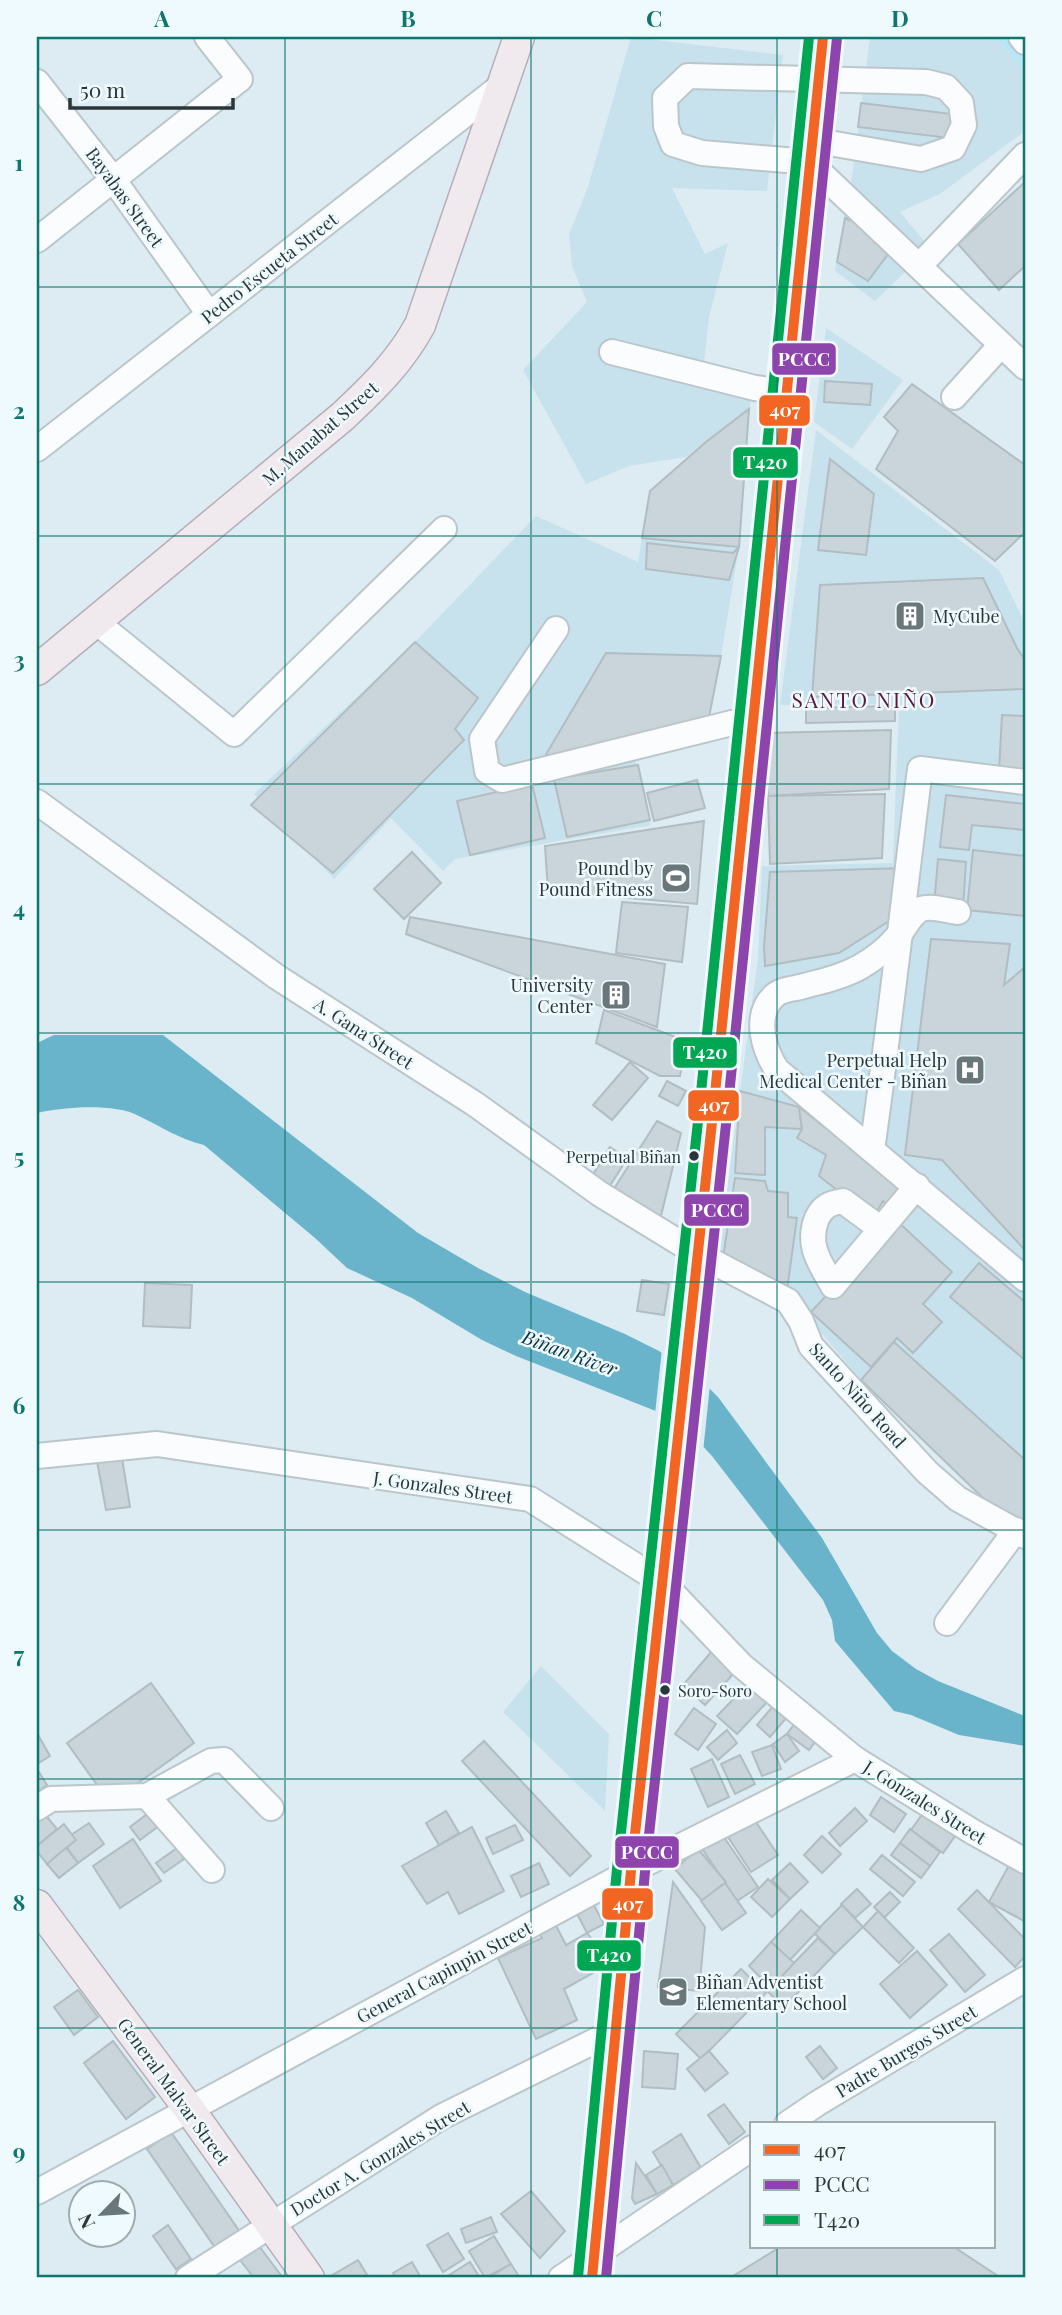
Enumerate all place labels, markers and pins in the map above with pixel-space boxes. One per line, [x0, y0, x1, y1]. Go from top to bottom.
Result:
building icon: MyCube [893, 599, 927, 633]
place label: MyCube [933, 604, 1000, 628]
place label: Pound by Pound Fitness [539, 856, 653, 901]
sports icon: Pound by Pound Fitness [659, 861, 693, 895]
place label: University Center [510, 973, 593, 1018]
building icon: University Center [599, 978, 633, 1012]
place label: Perpetual Help Medical Center - Biñan [759, 1048, 947, 1093]
hospital icon: Perpetual Help Medical Center - Biñan [953, 1053, 987, 1087]
place label: Perpetual Biñan [566, 1146, 681, 1167]
marker: Perpetual Biñan [687, 1149, 701, 1163]
place label: Soro-Soro [678, 1680, 752, 1701]
marker: Soro-Soro [658, 1683, 672, 1697]
place label: Biñan Adventist Elementary School [696, 1970, 847, 2015]
school or university icon: Biñan Adventist Elementary School [656, 1975, 690, 2009]

